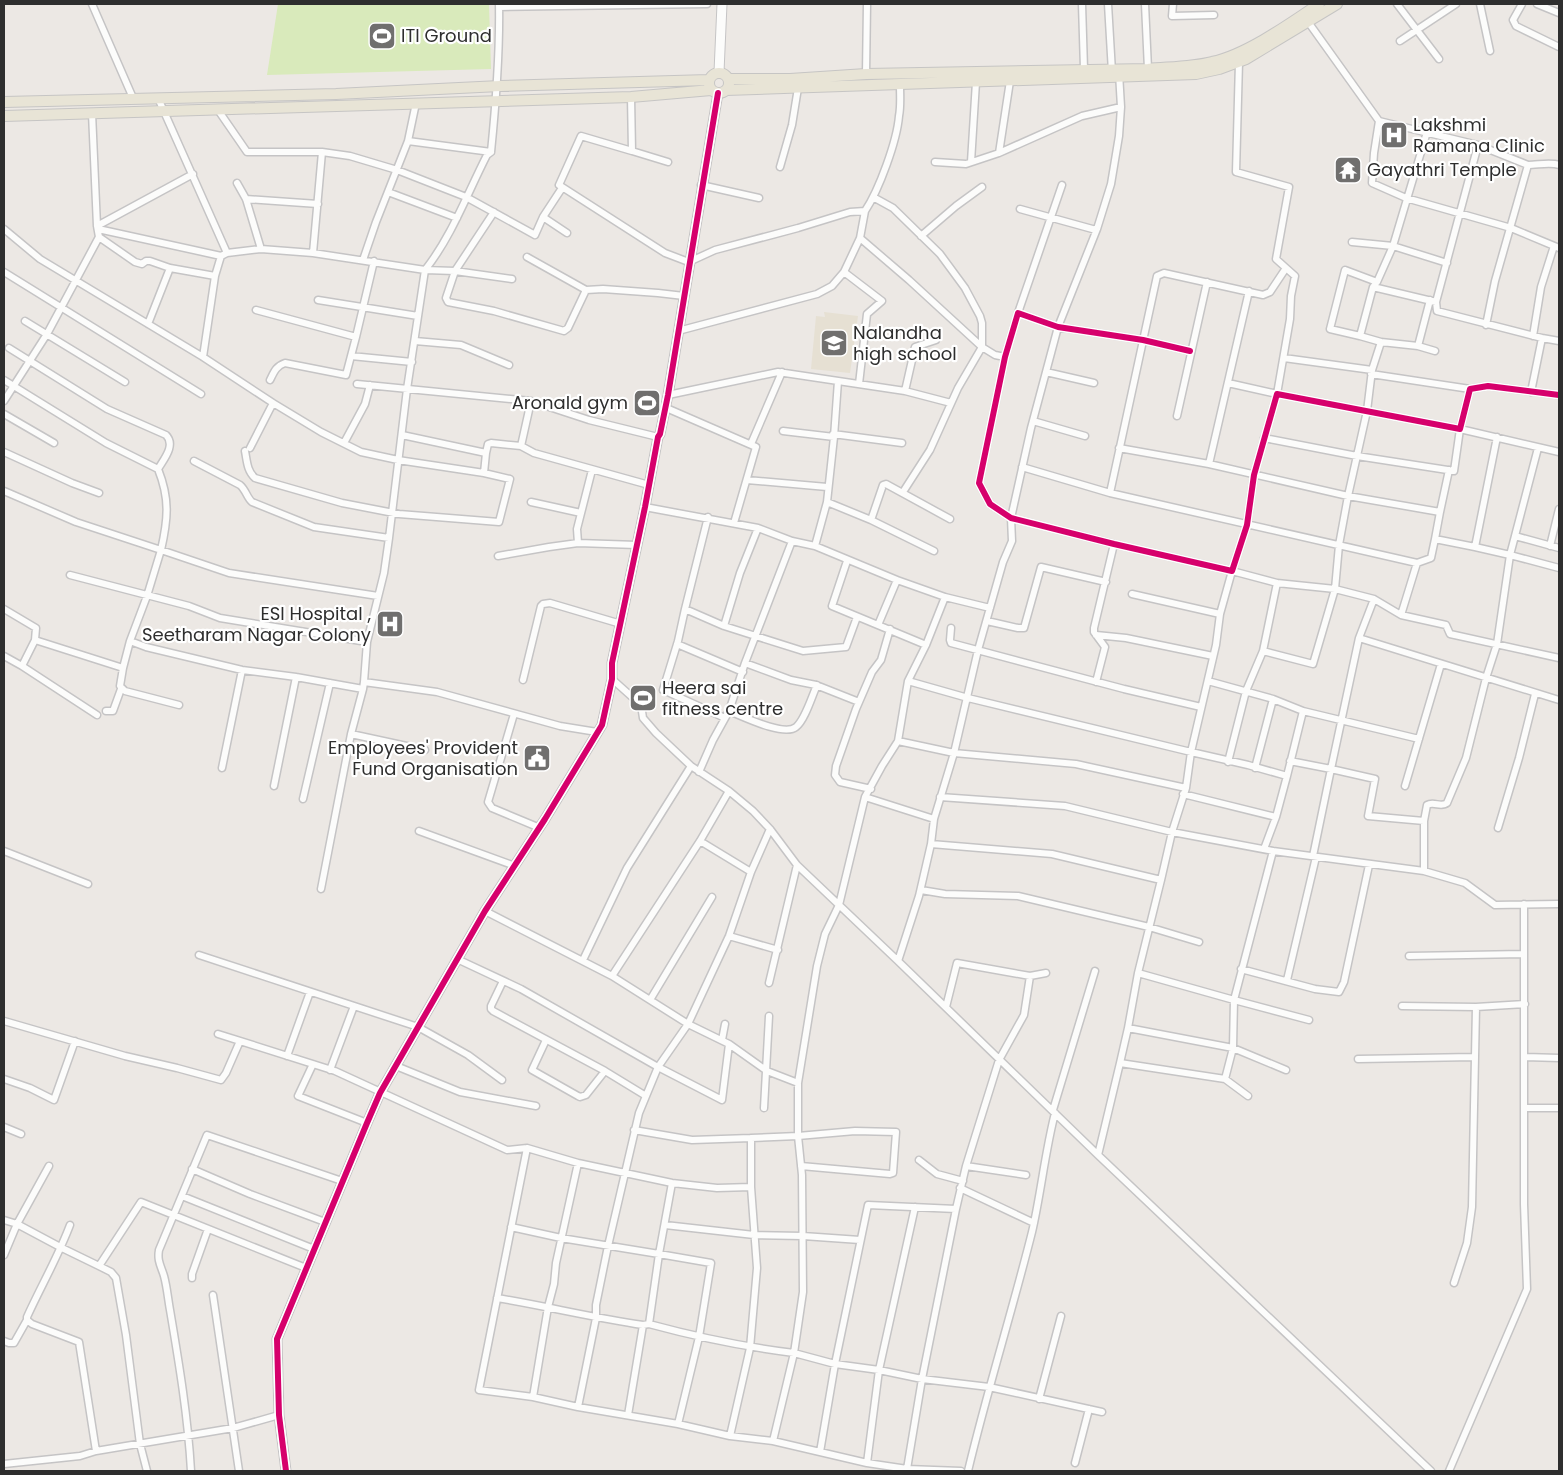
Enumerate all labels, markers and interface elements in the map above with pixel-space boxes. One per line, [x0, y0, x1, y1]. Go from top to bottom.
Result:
sports icon: ITI Ground [367, 21, 397, 51]
place label: ITI Ground [401, 23, 492, 48]
place label: Lakshmi Ramana Clinic [1413, 112, 1545, 158]
hospital icon: Lakshmi Ramana Clinic [1379, 120, 1409, 150]
temple icon: Gayathri Temple [1333, 155, 1363, 185]
place label: Gayathri Temple [1367, 157, 1517, 182]
place label: Nalandha high school [853, 320, 957, 366]
school or university icon: Nalandha high school [819, 328, 849, 358]
sports icon: Aronald gym [632, 388, 662, 418]
place label: Aronald gym [512, 390, 628, 415]
place label: ESI Hospital , Seetharam Nagar Colony [142, 601, 371, 647]
hospital icon: ESI Hospital , Seetharam Nagar Colony [375, 609, 405, 639]
place label: Heera sai fitness centre [662, 675, 783, 721]
sports icon: Heera sai fitness centre [628, 683, 658, 713]
place label: Employees' Provident Fund Organisation [328, 735, 518, 781]
public building icon: Employees' Provident Fund Organisation [522, 743, 552, 773]

